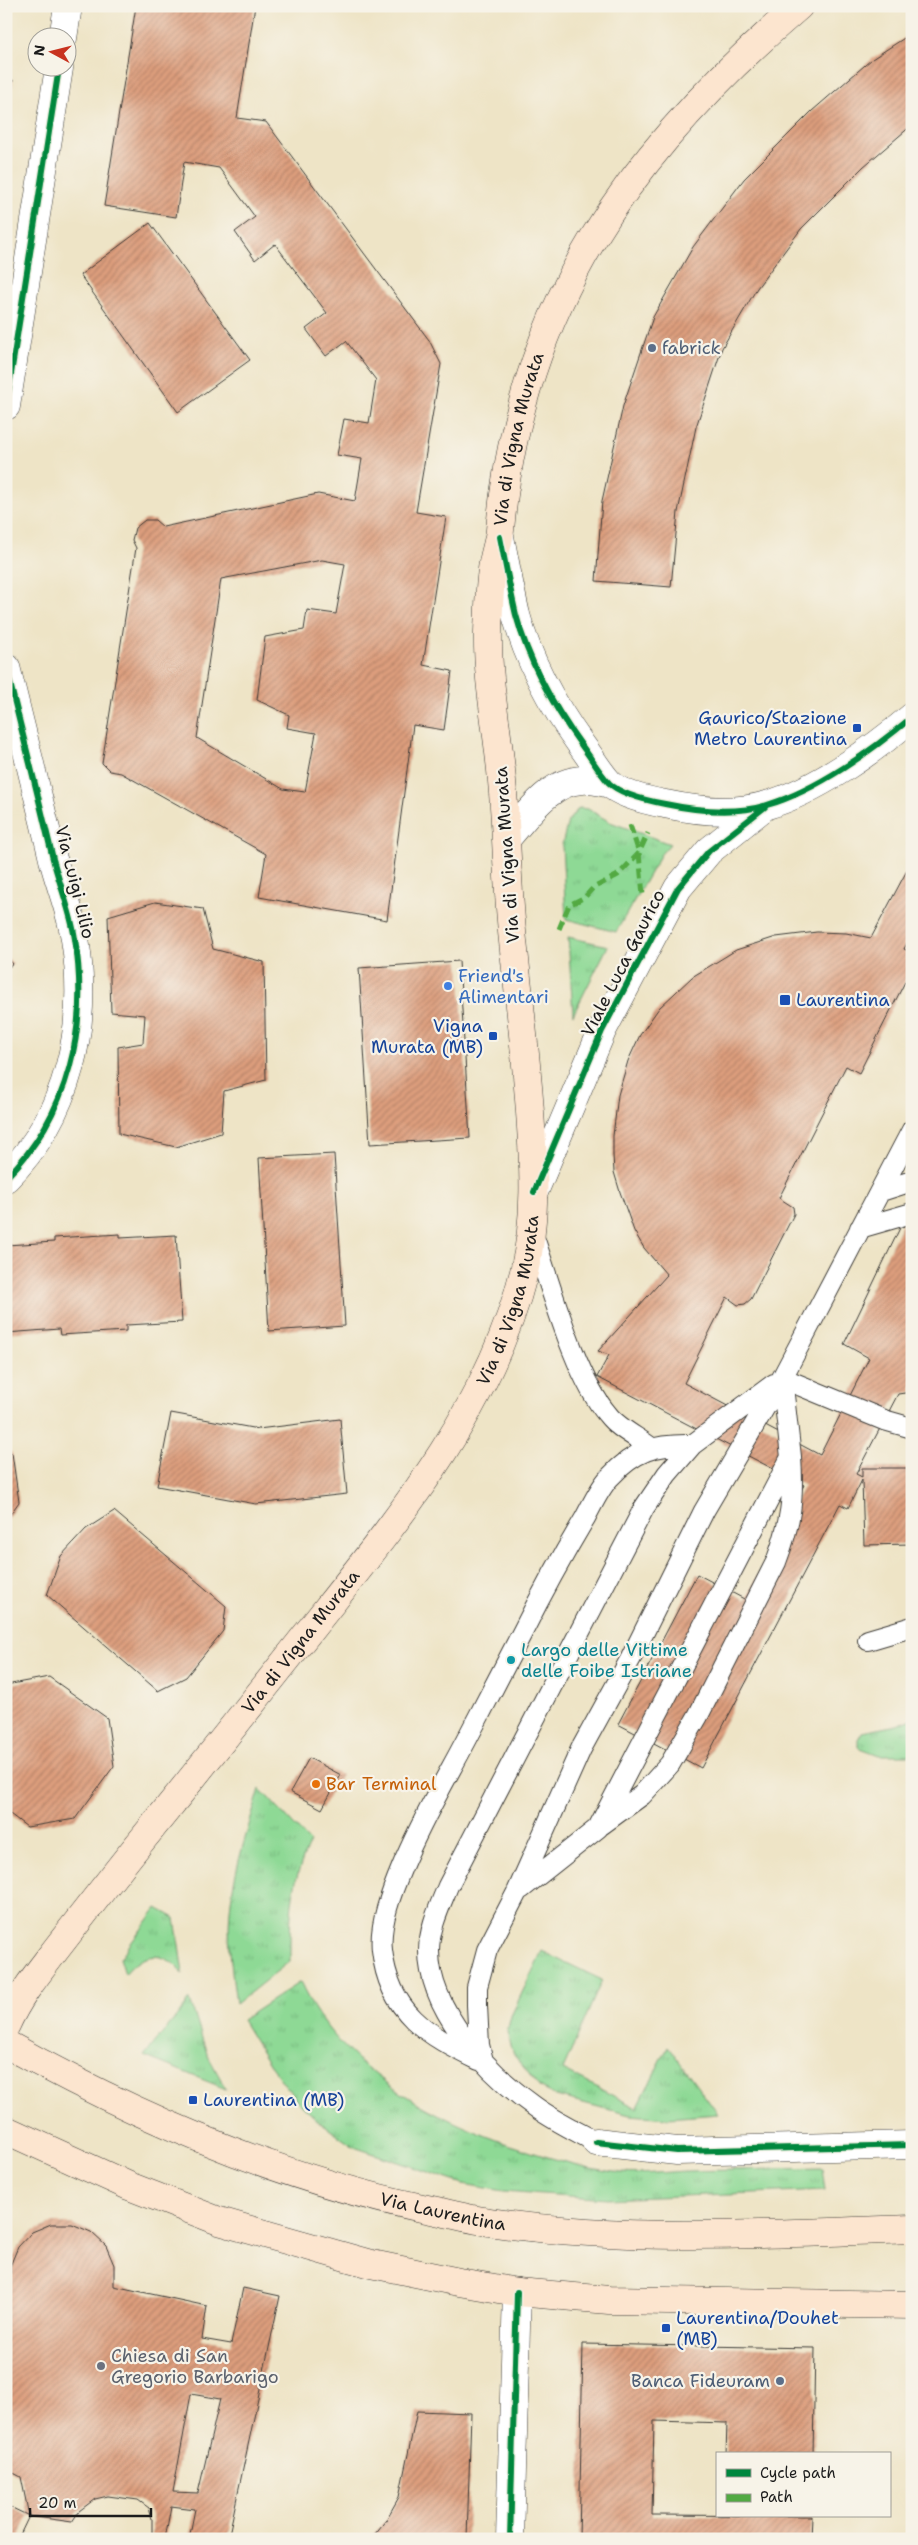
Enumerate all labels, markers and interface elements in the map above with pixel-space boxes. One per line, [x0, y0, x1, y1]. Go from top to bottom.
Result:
north arrow [28, 28, 78, 78]
text: N [29, 44, 49, 57]
place label: fabrick [662, 336, 721, 360]
marker: fabrick [646, 342, 658, 354]
street label: Via di Vigna Murata [488, 349, 550, 527]
place label: Gaurico/Stazione Metro Laurentina [694, 706, 847, 751]
marker: Gaurico/Stazione Metro Laurentina [851, 722, 863, 734]
street label: Via di Vigna Murata [489, 766, 525, 944]
street label: Via Luigi Lilio [49, 823, 101, 941]
street label: Viale Luca Gaurico [575, 885, 671, 1041]
place label: Friend's Alimentari [458, 964, 549, 1009]
marker: Friend's Alimentari [442, 980, 454, 992]
place label: Laurentina [796, 988, 890, 1012]
marker: Laurentina [778, 993, 792, 1007]
place label: Vigna Murata (MB) [371, 1014, 483, 1059]
marker: Vigna Murata (MB) [487, 1030, 499, 1042]
street label: Via di Vigna Murata [471, 1214, 544, 1390]
street label: Via di Vigna Murata [236, 1565, 365, 1719]
place label: Largo delle Vittime delle Foibe Istriane [521, 1638, 692, 1683]
marker: Largo delle Vittime delle Foibe Istriane [505, 1654, 517, 1666]
place label: Bar Terminal [326, 1772, 437, 1796]
marker: Bar Terminal [310, 1778, 322, 1790]
place label: Laurentina (MB) [203, 2088, 344, 2112]
marker: Laurentina (MB) [187, 2094, 199, 2106]
street label: Via Laurentina [377, 2187, 507, 2236]
place label: Laurentina/Douhet (MB) [676, 2306, 839, 2351]
marker: Laurentina/Douhet (MB) [660, 2322, 672, 2334]
place label: Chiesa di San Gregorio Barbarigo [111, 2344, 279, 2389]
marker: Chiesa di San Gregorio Barbarigo [95, 2360, 107, 2372]
place label: Banca Fideuram [631, 2369, 770, 2393]
marker: Banca Fideuram [774, 2375, 786, 2387]
legend [716, 2452, 890, 2518]
text: Cycle path [760, 2463, 836, 2483]
scale bar [30, 2485, 151, 2517]
text: Path [760, 2487, 793, 2507]
text: 20 m [38, 2493, 77, 2513]

